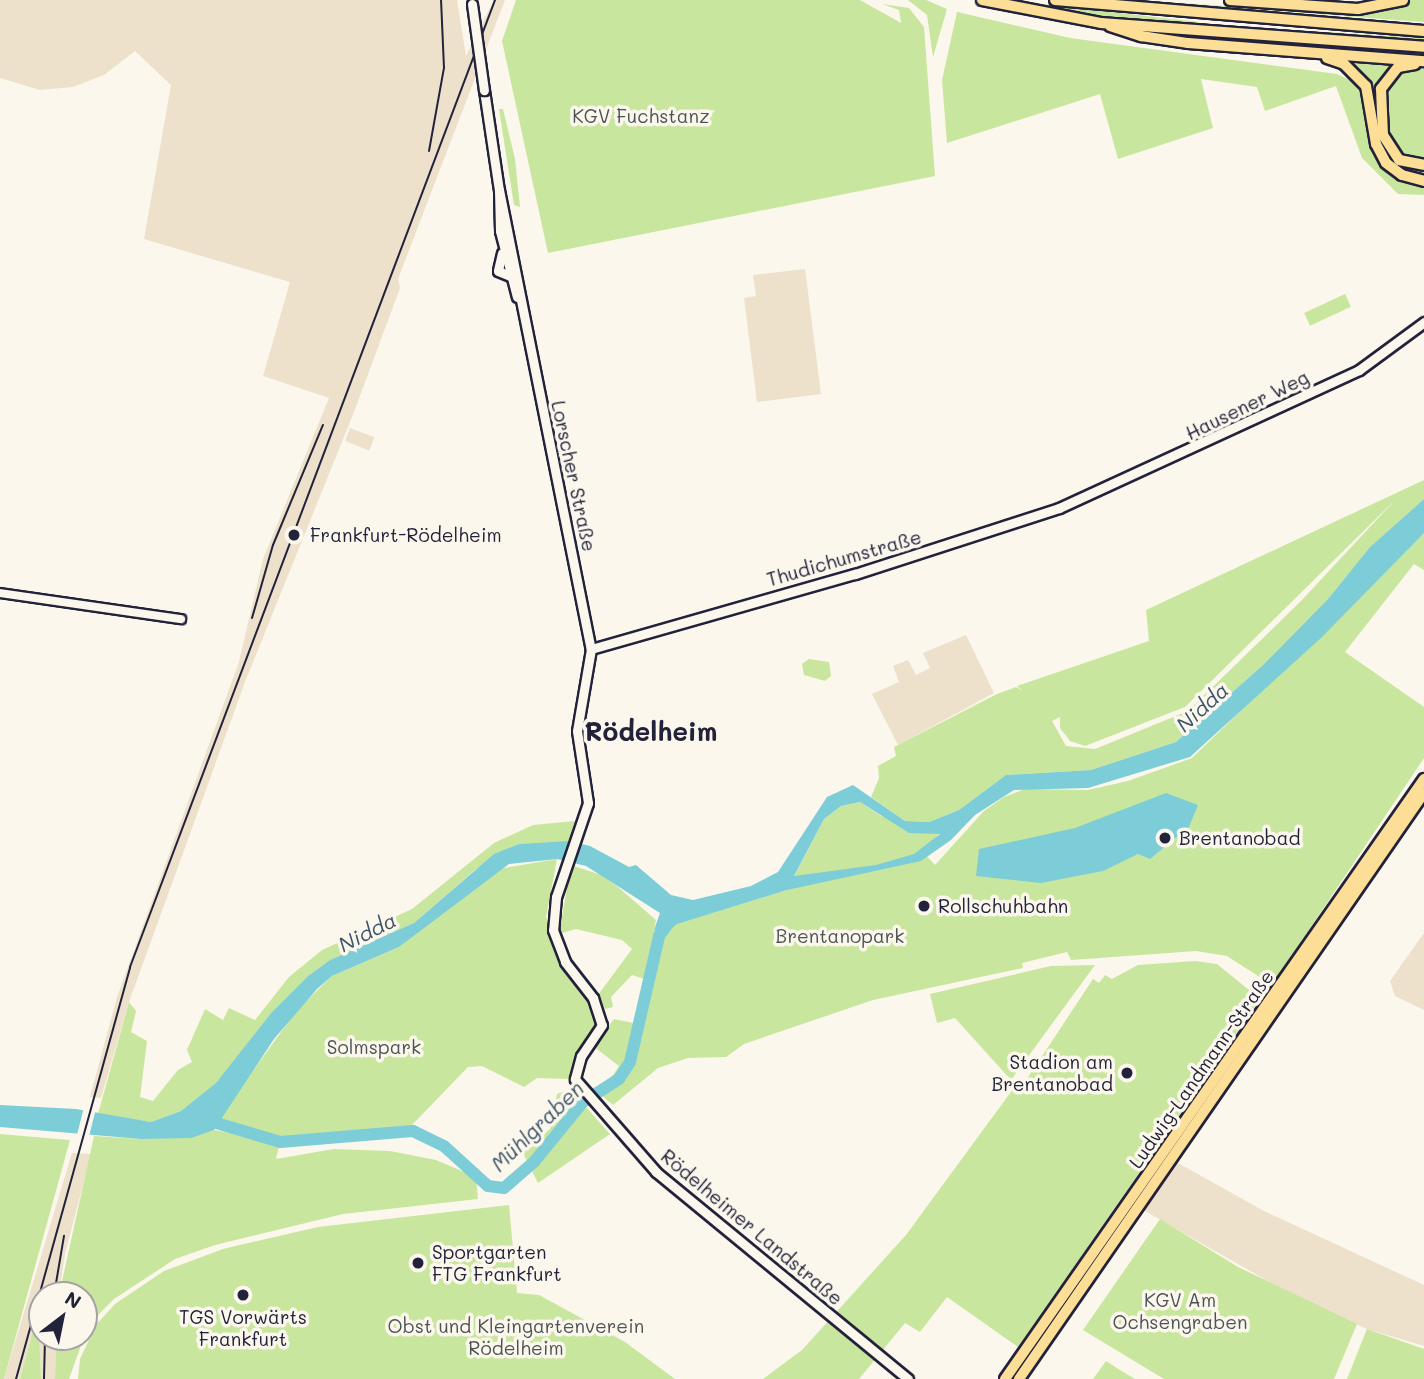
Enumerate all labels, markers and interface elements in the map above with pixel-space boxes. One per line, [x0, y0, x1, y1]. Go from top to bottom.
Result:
park label: KGV Fuchstanz [572, 105, 710, 127]
street label: Hausener Weg [1182, 365, 1312, 445]
street label: Lorscher Straße [547, 399, 601, 553]
place label: Frankfurt-Rödelheim [310, 524, 502, 546]
marker: Frankfurt-Rödelheim [284, 525, 304, 545]
street label: Thudichumstraße [764, 525, 924, 591]
water label: Nidda [1171, 677, 1233, 737]
district label: Rödelheim [585, 716, 717, 748]
place label: Brentanobad [1179, 827, 1301, 849]
marker: Brentanobad [1157, 830, 1173, 846]
place label: Rollschuhbahn [938, 895, 1068, 917]
marker: Rollschuhbahn [916, 898, 932, 914]
water label: Nidda [334, 907, 400, 957]
park label: Brentanopark [776, 925, 904, 947]
street label: Ludwig-Landmann-Straße [1124, 966, 1278, 1172]
park label: Solmspark [327, 1036, 421, 1058]
place label: Stadion am Brentanobad [991, 1051, 1113, 1095]
marker: Stadion am Brentanobad [1119, 1065, 1135, 1081]
water label: Mühlgraben [485, 1076, 589, 1176]
street label: Rödelheimer Landstraße [657, 1144, 847, 1310]
place label: Sportgarten FTG Frankfurt [432, 1241, 562, 1285]
marker: Sportgarten FTG Frankfurt [410, 1255, 426, 1271]
north arrow [28, 1281, 98, 1351]
text: N [61, 1285, 86, 1314]
marker: TGS Vorwärts Frankfurt [235, 1287, 251, 1303]
park label: KGV Am Ochsengraben [1112, 1289, 1248, 1333]
place label: TGS Vorwärts Frankfurt [179, 1306, 307, 1350]
park label: Obst und Kleingartenverein Rödelheim [388, 1315, 644, 1359]

